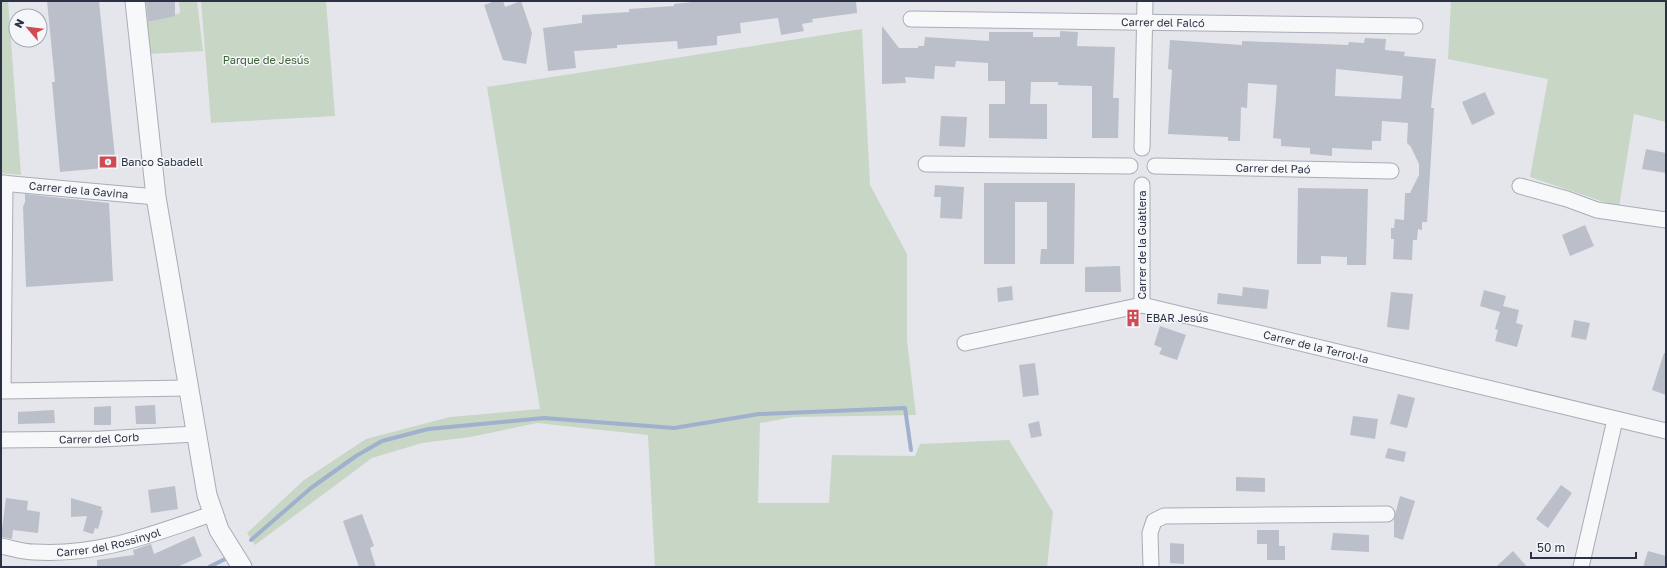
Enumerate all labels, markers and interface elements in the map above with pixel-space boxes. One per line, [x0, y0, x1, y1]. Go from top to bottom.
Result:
north arrow [8, 8, 48, 48]
street label: Carrer del Falcó [1121, 15, 1205, 29]
text: N [11, 16, 26, 30]
park label: Parque de Jesús [223, 53, 310, 66]
bank icon: Banco Sabadell [98, 152, 118, 172]
place label: Banco Sabadell [121, 155, 204, 168]
street label: Carrer del Paó [1235, 161, 1311, 175]
street label: Carrer de la Gavina [28, 179, 129, 200]
street label: Carrer de la Guàtlera [1135, 190, 1148, 300]
building icon: EBAR Jesús [1123, 308, 1143, 328]
place label: EBAR Jesús [1146, 311, 1208, 324]
street label: Carrer de la Terrol·la [1262, 327, 1370, 365]
street label: Carrer del Corb [59, 430, 140, 445]
street label: Carrer del Rossinyol [56, 525, 162, 558]
scale bar [1531, 534, 1636, 560]
text: 50 m [1537, 540, 1565, 555]

